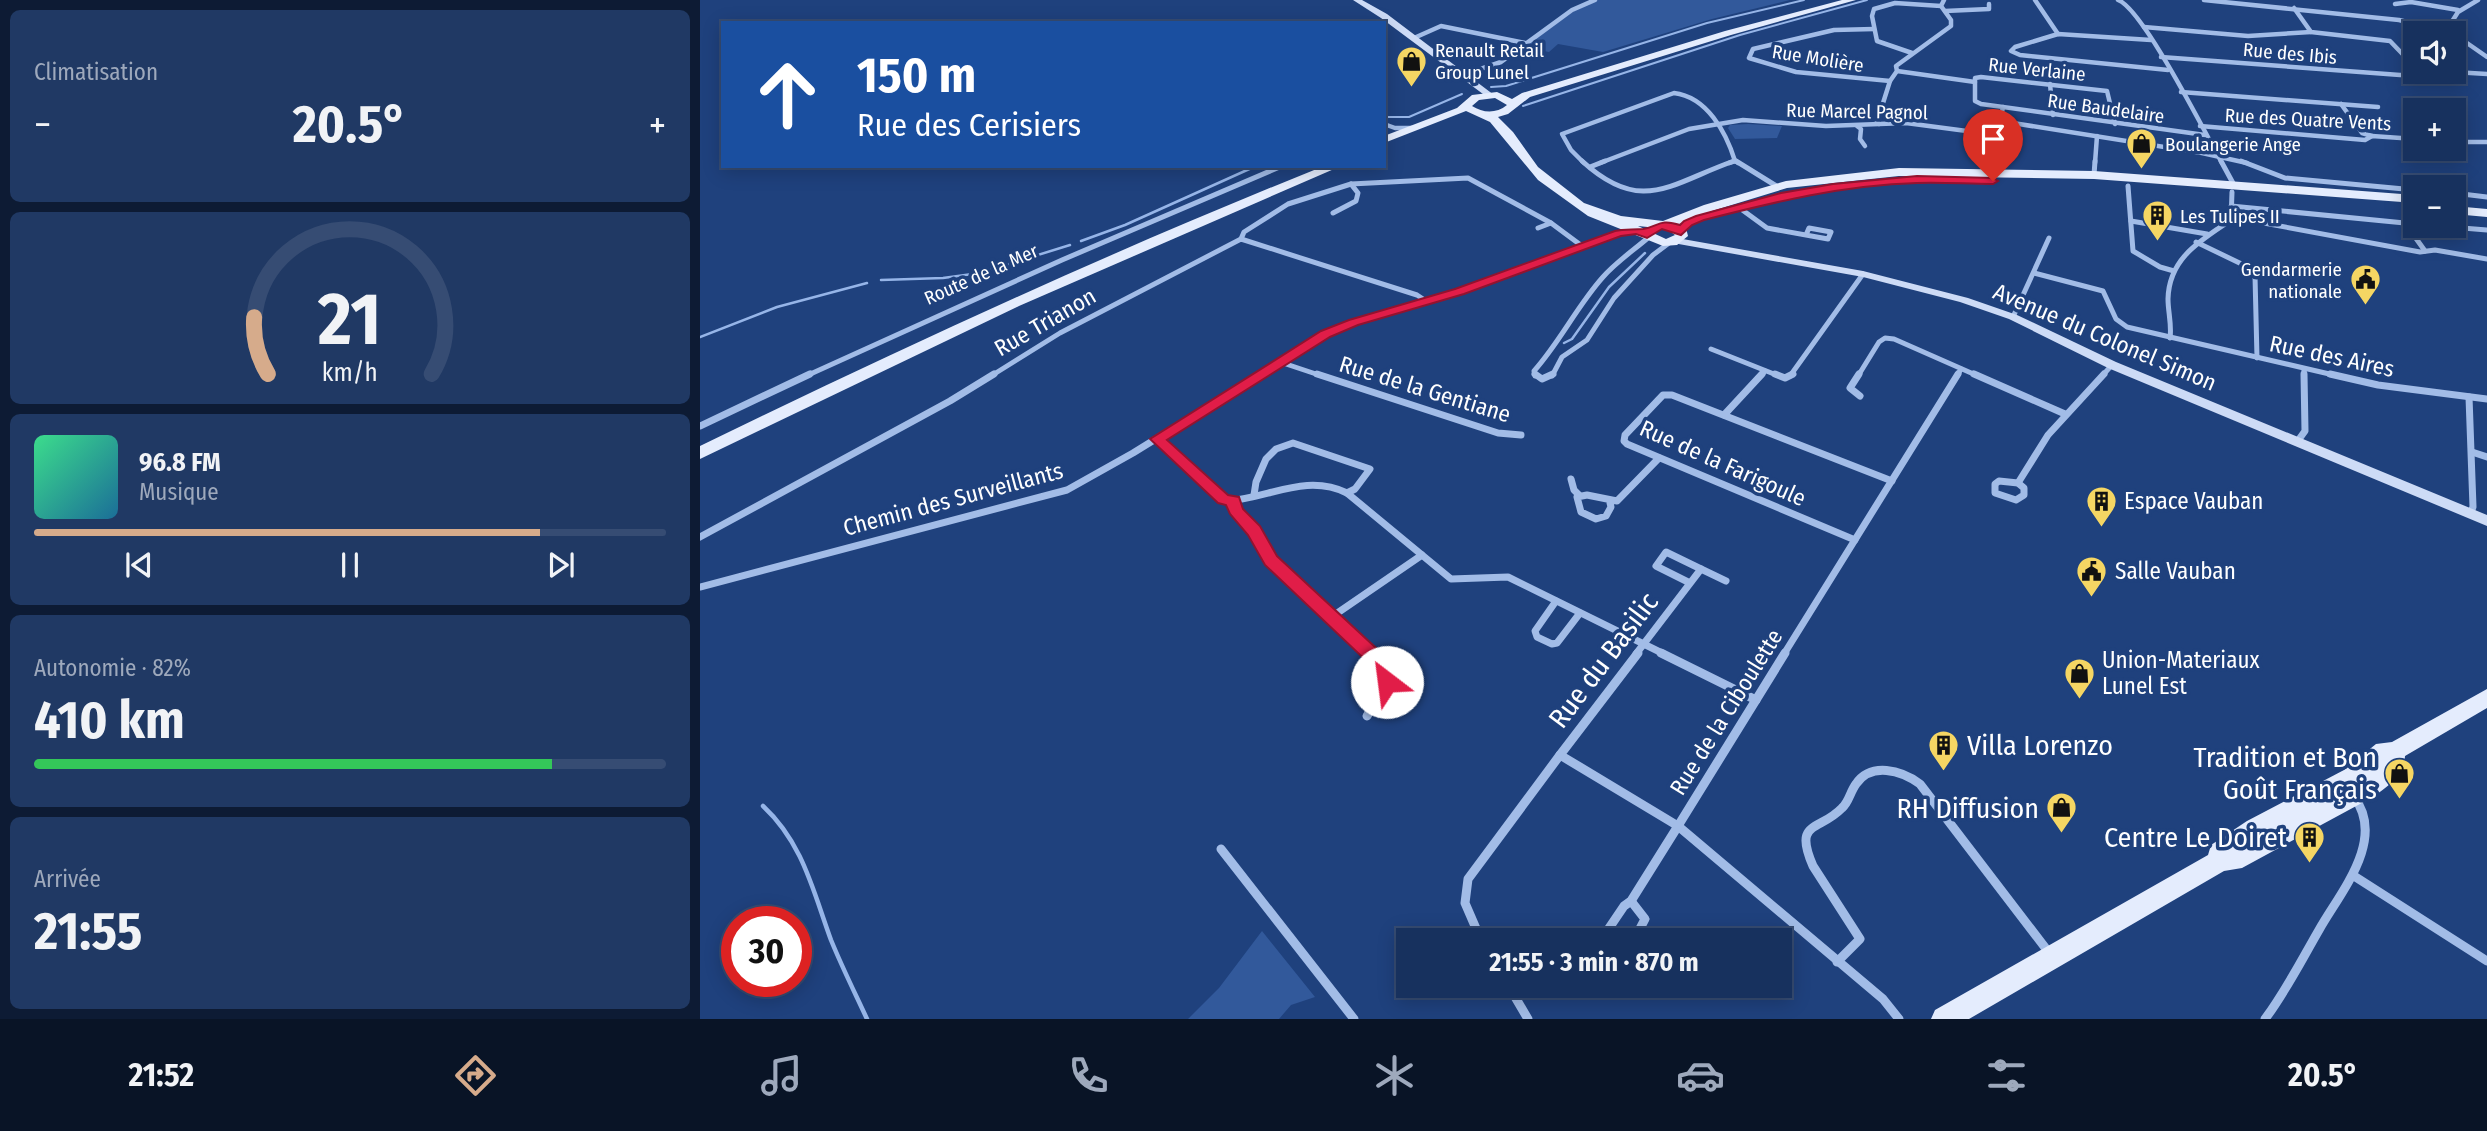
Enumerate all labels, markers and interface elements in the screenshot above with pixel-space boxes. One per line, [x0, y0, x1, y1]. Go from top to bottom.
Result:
map controls [2403, 21, 2466, 238]
button: sound [2403, 21, 2466, 84]
street label: Rue des Ibis [2242, 38, 2338, 69]
place label: Renault Retail Group Lunel [1435, 39, 1544, 84]
street label: Rue Molière [1771, 40, 1865, 77]
shop icon: Renault Retail Group Lunel [1395, 44, 1429, 88]
text: 150 m [857, 46, 976, 105]
icon: ahead [742, 49, 833, 140]
street label: Rue Verlaine [1987, 53, 2087, 86]
text: Climatisation [34, 58, 158, 86]
street label: Rue Baudelaire [2046, 89, 2166, 128]
text: 20.5° [293, 93, 407, 156]
button: + [2403, 98, 2466, 161]
street label: Rue Marcel Pagnol [1786, 99, 1928, 124]
text: − [34, 102, 51, 148]
text: + [649, 102, 666, 148]
street label: Rue des Quatre Vents [2224, 104, 2392, 135]
text: Rue des Cerisiers [857, 106, 1081, 144]
pin [1963, 109, 2023, 181]
icon: arrive [1974, 120, 2012, 158]
shop icon: Boulangerie Ange [2125, 127, 2159, 171]
place label: Boulangerie Ange [2165, 133, 2301, 156]
button: − [2403, 175, 2466, 238]
building icon: Les Tulipes II [2140, 199, 2174, 243]
place label: Les Tulipes II [2180, 205, 2280, 228]
street label: Route de la Mer [921, 239, 1042, 310]
place label: Gendarmerie nationale [2241, 258, 2342, 303]
public building icon: Gendarmerie nationale [2348, 263, 2382, 307]
text: 21 [317, 276, 382, 363]
street label: Avenue du Colonel Simon [1989, 277, 2221, 397]
street label: Rue Trianon [989, 282, 1101, 362]
street label: Rue des Aires [2267, 329, 2397, 383]
street label: Rue de la Gentiane [1336, 350, 1514, 428]
text: km/h [322, 357, 378, 387]
street label: Rue de la Farigoule [1636, 414, 1810, 512]
text: 96.8 FM [139, 447, 221, 478]
street label: Chemin des Surveillants [840, 456, 1066, 542]
text: Musique [139, 478, 219, 506]
building icon: Espace Vauban [2084, 484, 2118, 528]
place label: Espace Vauban [2124, 487, 2263, 515]
icon: previous [120, 546, 158, 584]
icon: pause [331, 546, 369, 584]
icon: next [542, 546, 580, 584]
public building icon: Salle Vauban [2075, 554, 2109, 598]
place label: Salle Vauban [2115, 557, 2236, 585]
street label: Rue du Basilic [1542, 586, 1665, 734]
street label: Rue de la Ciboulette [1664, 624, 1788, 800]
position arrow [1350, 645, 1424, 719]
place label: Union-Materiaux Lunel Est [2102, 646, 2260, 700]
text: Autonomie · 82% [34, 654, 191, 682]
shop icon: Union-Materiaux Lunel Est [2062, 656, 2096, 700]
text: 410 km [34, 689, 185, 752]
building icon: Villa Lorenzo [1927, 728, 1961, 772]
place label: Villa Lorenzo [1967, 729, 2113, 762]
place label: Tradition et Bon Goût Français [2194, 741, 2377, 806]
shop icon: Tradition et Bon Goût Français [2383, 756, 2417, 800]
shop icon: RH Diffusion [2045, 791, 2079, 835]
place label: RH Diffusion [1897, 792, 2039, 825]
building icon: Centre Le Doiret [2293, 820, 2327, 864]
place label: Centre Le Doiret [2104, 821, 2288, 854]
text: Arrivée [34, 865, 101, 893]
text: 21:55 [34, 900, 142, 963]
speed limit sign: 30 [721, 906, 812, 997]
text: 21:55 · 3 min · 870 m [1489, 947, 1699, 978]
icon: directions [451, 1051, 500, 1100]
icon: music [757, 1051, 806, 1100]
icon: phone [1064, 1051, 1113, 1100]
icon: climate [1370, 1051, 1419, 1100]
icon: car [1676, 1051, 1725, 1100]
icon: filters [1982, 1051, 2031, 1100]
text: 21:52 [129, 1056, 194, 1094]
text: 20.5° [2288, 1056, 2358, 1094]

